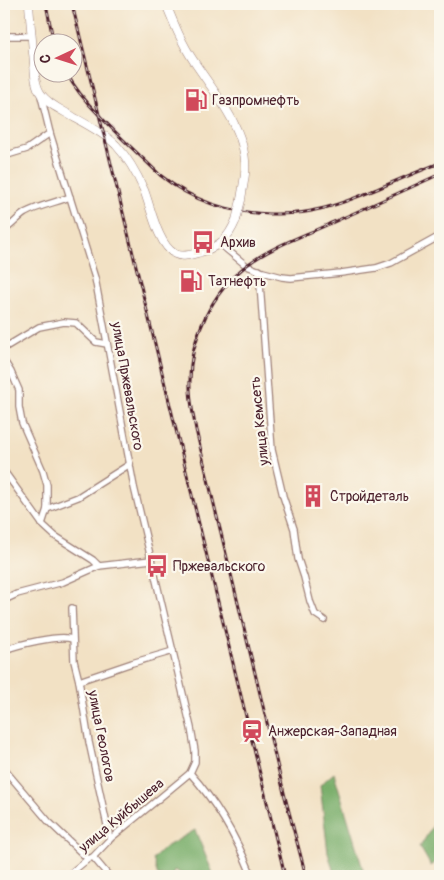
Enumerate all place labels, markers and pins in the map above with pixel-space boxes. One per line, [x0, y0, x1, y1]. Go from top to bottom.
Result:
fuel station icon: Газпромнефть [183, 87, 209, 113]
place label: Газпромнефть [212, 92, 300, 109]
bus stop icon: Архив [190, 229, 216, 255]
place label: Архив [220, 234, 256, 251]
fuel station icon: Татнефть [178, 268, 204, 294]
place label: Татнефть [208, 273, 267, 290]
building icon: Стройдеталь [300, 483, 326, 509]
place label: Стройдеталь [330, 488, 409, 505]
bus stop icon: Пржевальского [144, 553, 170, 579]
place label: Пржевальского [173, 558, 266, 575]
station icon: Анжерская-Западная [239, 718, 265, 744]
place label: Анжерская-Западная [268, 723, 397, 740]

